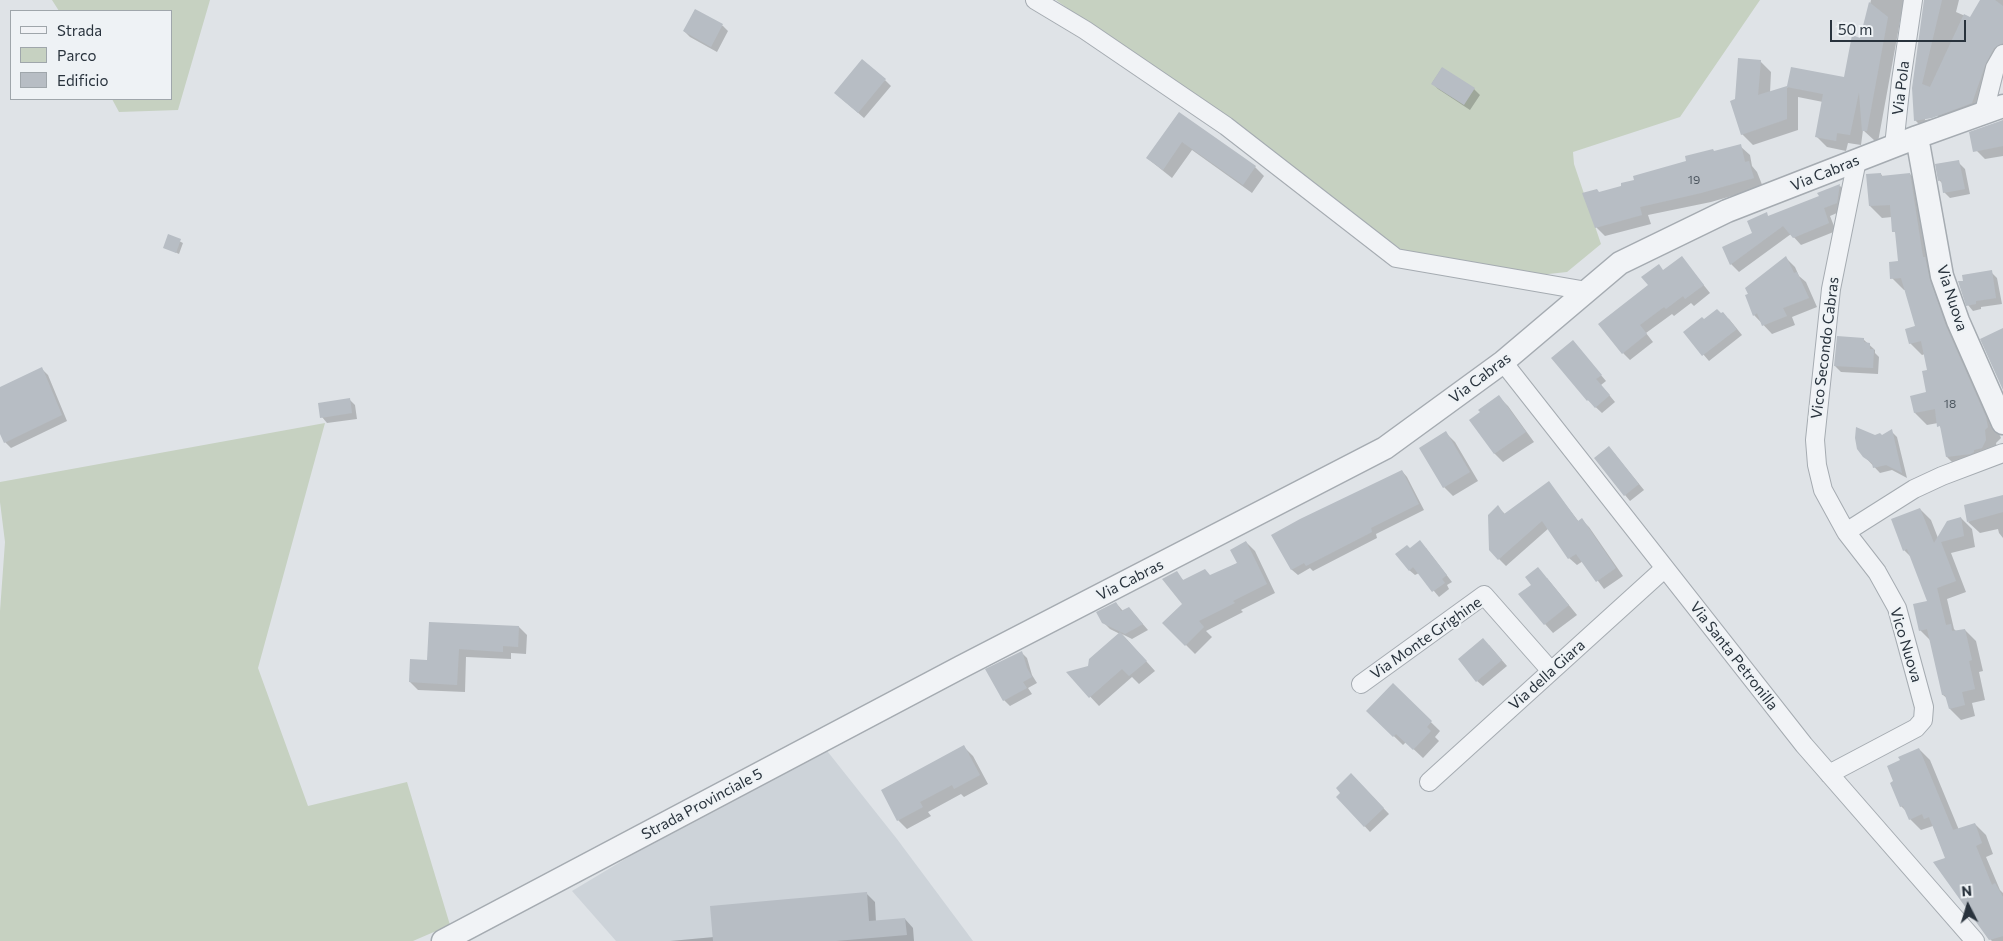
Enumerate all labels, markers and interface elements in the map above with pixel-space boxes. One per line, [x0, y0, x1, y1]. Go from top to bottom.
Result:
legend [10, 10, 172, 100]
scale bar [1833, 10, 1969, 42]
text: 50 m [1838, 20, 1872, 38]
text: Strada [57, 21, 102, 39]
text: Parco [57, 46, 96, 64]
street label: Via Pola [1889, 60, 1913, 116]
text: Edificio [57, 71, 108, 89]
street label: Via Cabras [1788, 151, 1862, 195]
house number: 19 [1688, 173, 1700, 187]
street label: Via Nuova [1933, 263, 1971, 333]
street label: Vico Secondo Cabras [1807, 276, 1843, 420]
street label: Via Cabras [1446, 349, 1514, 407]
house number: 18 [1944, 397, 1956, 411]
street label: Via Cabras [1094, 556, 1166, 604]
street label: Via Monte Grighine [1367, 593, 1485, 683]
street label: Via Santa Petronilla [1686, 598, 1782, 714]
street label: Vico Nuova [1886, 605, 1926, 685]
street label: Via della Giara [1505, 636, 1589, 714]
street label: Strada Provinciale 5 [639, 765, 765, 843]
north arrow [1943, 881, 1993, 931]
text: N [1961, 882, 1973, 899]

